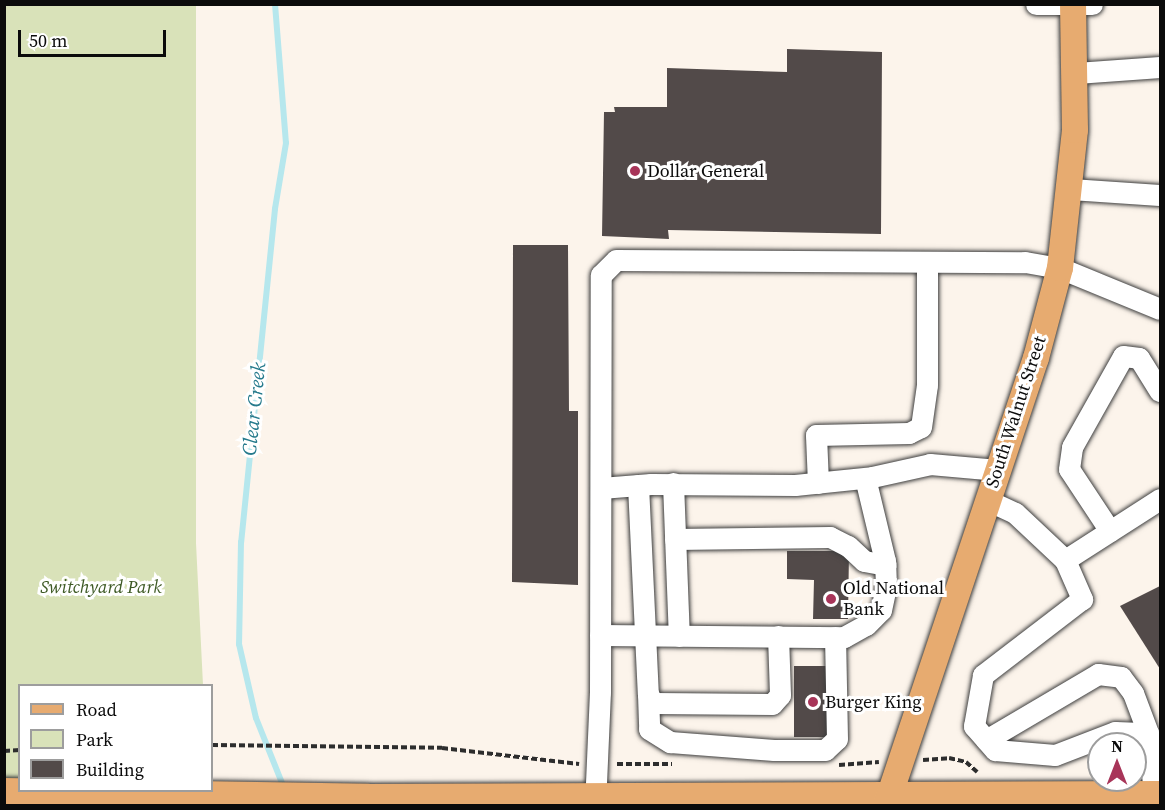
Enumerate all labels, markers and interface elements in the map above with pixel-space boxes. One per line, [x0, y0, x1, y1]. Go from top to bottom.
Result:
scale bar [21, 18, 170, 56]
text: 50 m [29, 28, 67, 53]
place label: Dollar General [647, 160, 764, 182]
marker: Dollar General [628, 164, 642, 178]
street label: South Walnut Street [981, 333, 1051, 491]
water label: Clear Creek [237, 361, 271, 457]
park label: Switchyard Park [40, 576, 162, 598]
place label: Old National Bank [843, 578, 944, 620]
marker: Old National Bank [824, 592, 838, 606]
legend [18, 684, 213, 792]
place label: Burger King [825, 691, 922, 713]
marker: Burger King [806, 695, 820, 709]
text: Road [76, 697, 117, 722]
text: Park [76, 727, 113, 752]
north arrow [1087, 732, 1147, 792]
text: N [1111, 735, 1123, 757]
text: Building [76, 757, 144, 782]

